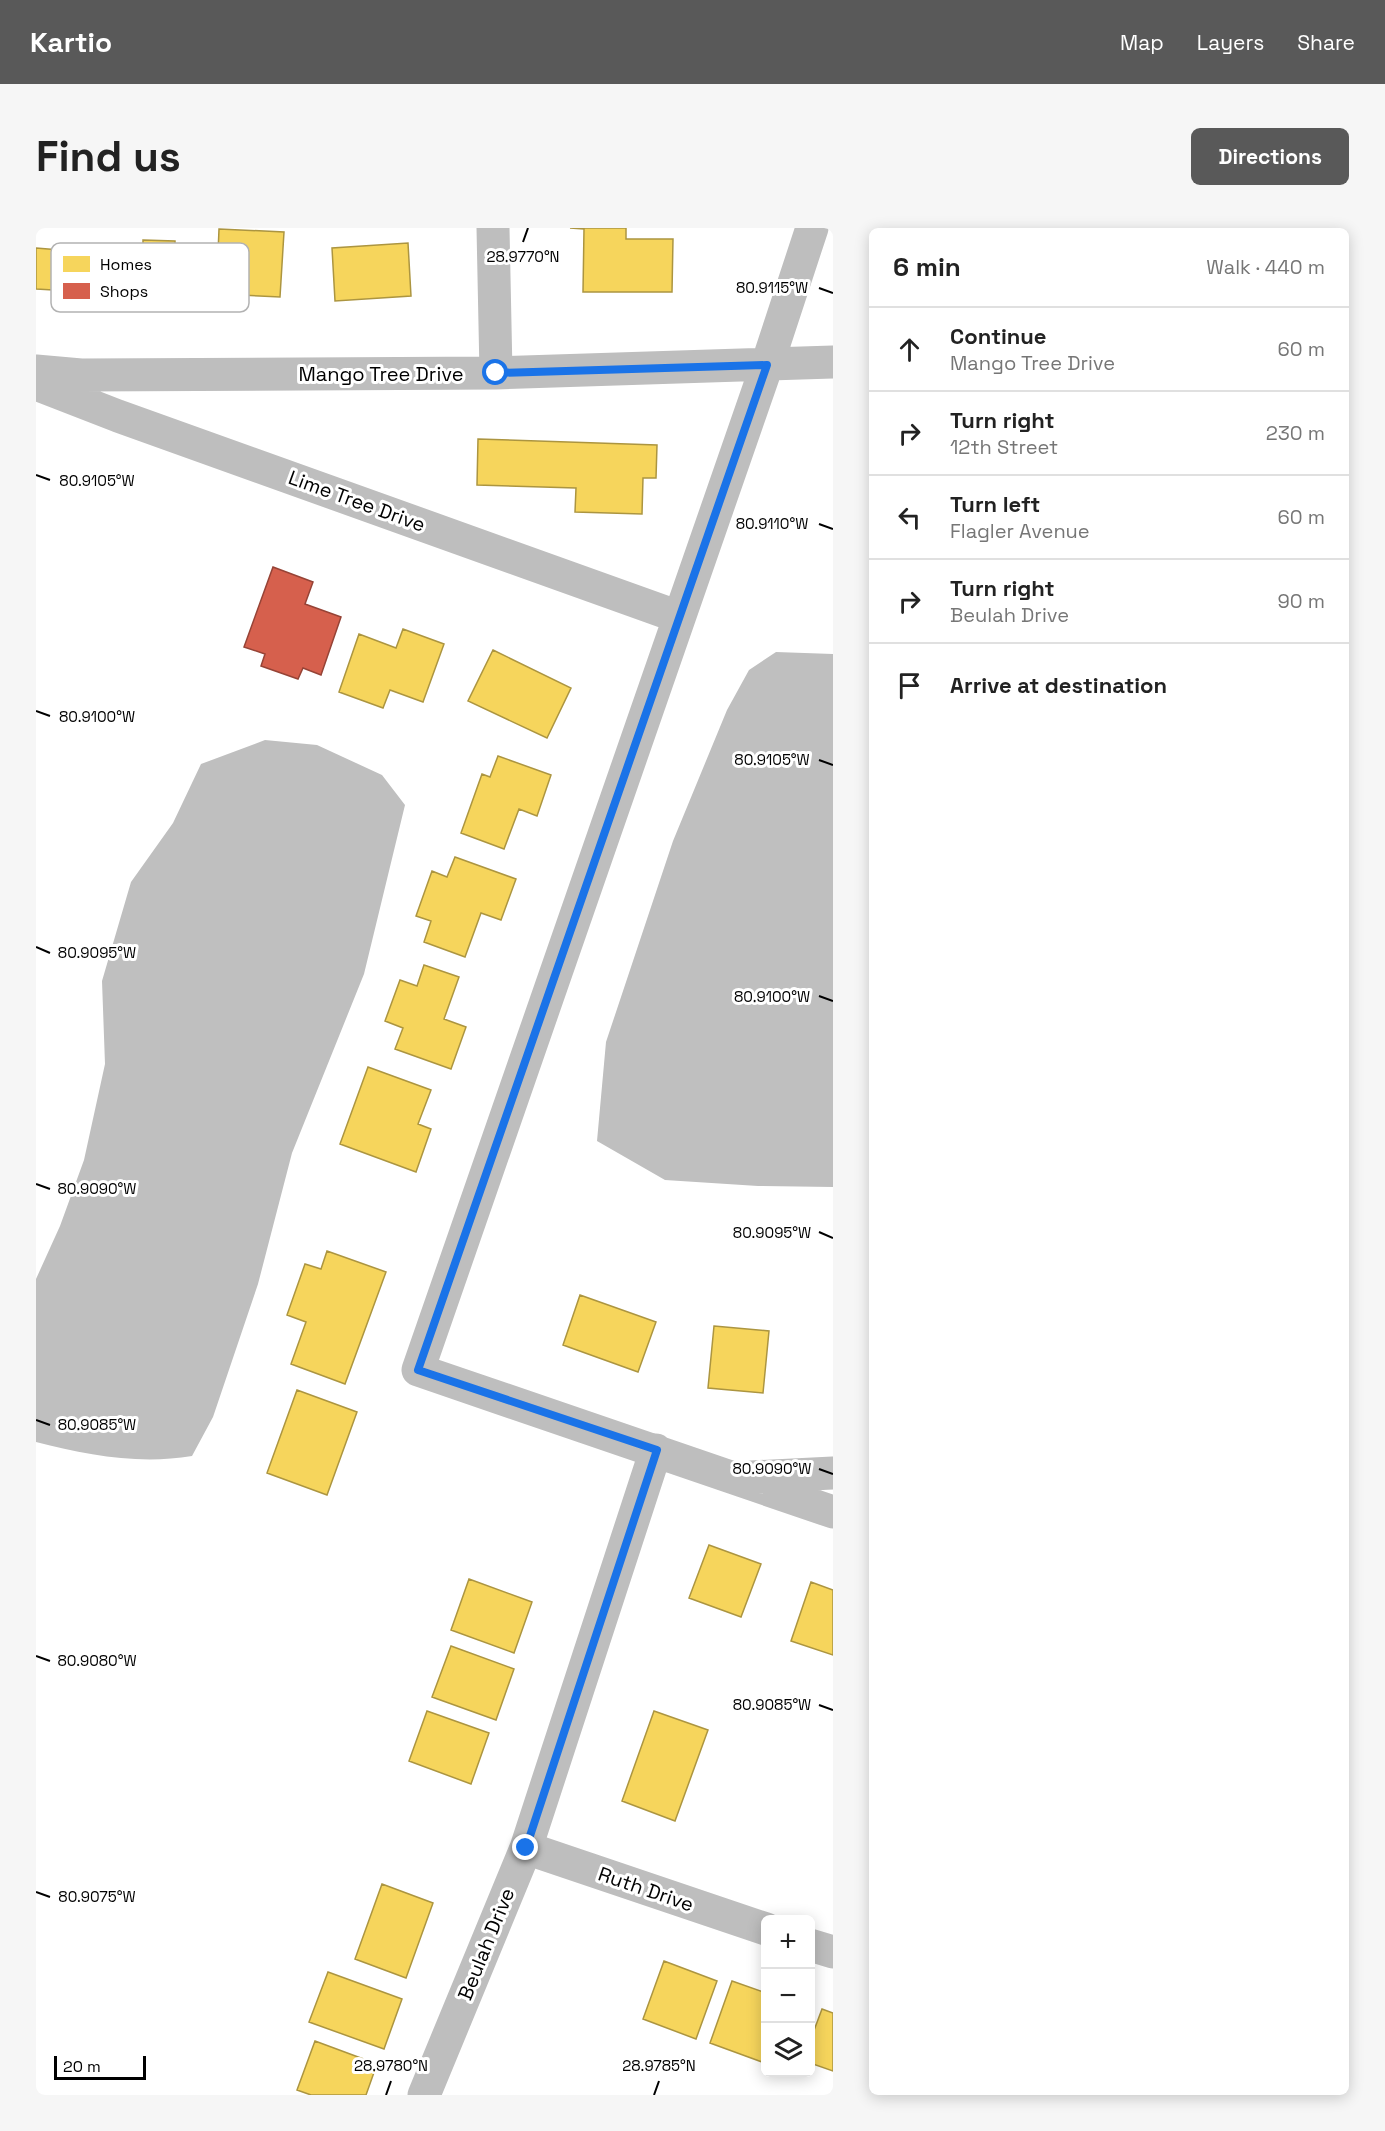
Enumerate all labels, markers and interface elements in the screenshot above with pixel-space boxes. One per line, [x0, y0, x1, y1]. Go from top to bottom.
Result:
text: Kartio [30, 24, 112, 60]
text: Map [1120, 29, 1164, 56]
text: Layers [1197, 29, 1264, 56]
text: Share [1297, 29, 1355, 56]
button: Directions [1191, 128, 1349, 185]
text: Find us [36, 130, 181, 183]
legend [51, 243, 249, 312]
text: 28.9770°N [486, 247, 560, 266]
text: 6 min [893, 250, 961, 284]
text: Homes [100, 254, 152, 275]
text: Walk · 440 m [1206, 254, 1325, 280]
text: 80.9115°W [736, 278, 808, 297]
text: Shops [100, 281, 148, 302]
text: Continue [950, 322, 1046, 350]
icon: ahead [893, 333, 926, 366]
text: 60 m [1278, 336, 1325, 362]
text: Mango Tree Drive [950, 350, 1115, 376]
route start [482, 359, 508, 385]
street label: Mango Tree Drive [298, 361, 464, 387]
text: Turn right [950, 406, 1055, 434]
icon: right [893, 417, 926, 450]
text: 230 m [1266, 420, 1325, 446]
text: 12th Street [950, 434, 1058, 460]
street label: Lime Tree Drive [285, 464, 429, 538]
text: 80.9105°W [59, 471, 135, 490]
text: Turn left [950, 490, 1040, 518]
icon: left [893, 501, 926, 534]
text: 60 m [1278, 504, 1325, 530]
text: 80.9110°W [736, 514, 808, 533]
text: Flagler Avenue [950, 518, 1090, 544]
text: Turn right [950, 574, 1055, 602]
icon: right [893, 585, 926, 618]
text: 90 m [1278, 588, 1325, 614]
text: Beulah Drive [950, 602, 1069, 628]
icon: arrive [893, 669, 926, 702]
text: Arrive at destination [950, 671, 1167, 699]
text: 80.9100°W [59, 707, 135, 726]
text: 80.9105°W [734, 750, 810, 769]
text: 80.9095°W [58, 943, 136, 962]
text: 80.9100°W [734, 987, 810, 1006]
text: 80.9090°W [58, 1179, 136, 1198]
text: 80.9095°W [733, 1223, 811, 1242]
text: 80.9085°W [58, 1415, 136, 1434]
text: 80.9090°W [733, 1459, 811, 1478]
text: 80.9080°W [57, 1651, 137, 1670]
text: 80.9085°W [733, 1695, 811, 1714]
route end [512, 1834, 538, 1860]
street label: Ruth Drive [595, 1861, 697, 1917]
street label: Beulah Drive [452, 1884, 520, 2004]
text: 80.9075°W [58, 1887, 136, 1906]
map controls [761, 1915, 815, 2077]
button: + [761, 1915, 815, 1969]
button: − [761, 1969, 815, 2023]
button: layers [761, 2023, 815, 2077]
scale bar [54, 2053, 146, 2080]
text: 20 m [63, 2056, 101, 2077]
text: 28.9780°N [354, 2056, 428, 2075]
text: 28.9785°N [622, 2056, 696, 2075]

